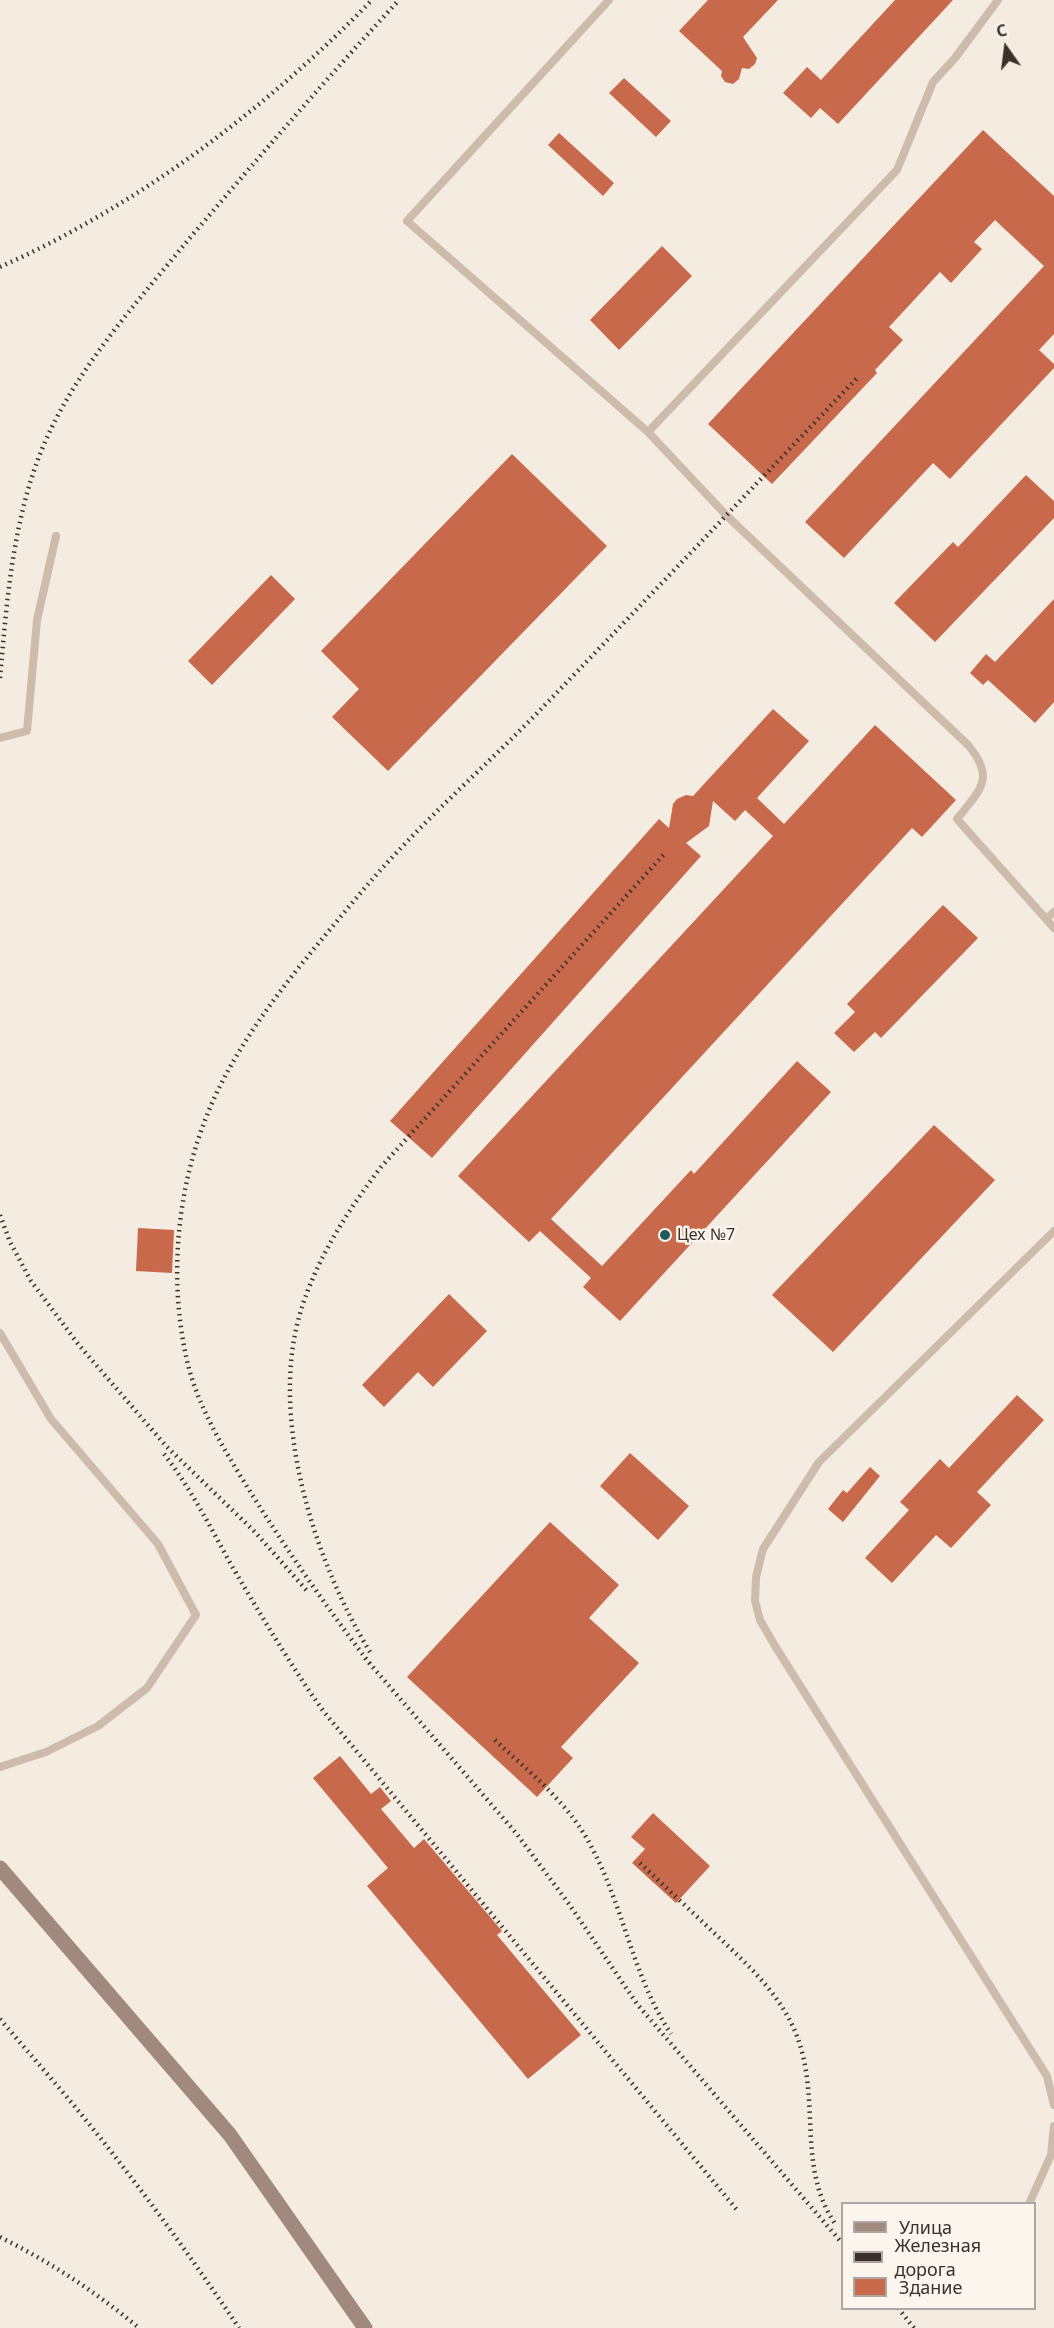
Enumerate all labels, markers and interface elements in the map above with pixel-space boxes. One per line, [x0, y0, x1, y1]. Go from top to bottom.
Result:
north arrow [976, 18, 1036, 78]
text: С [994, 19, 1009, 42]
place label: Цех №7 [677, 1225, 735, 1245]
marker: Цех №7 [658, 1228, 672, 1242]
legend [841, 2202, 1036, 2310]
text: Улица [899, 2215, 952, 2239]
text: Железная дорога [895, 2233, 981, 2281]
text: Здание [899, 2275, 962, 2299]

